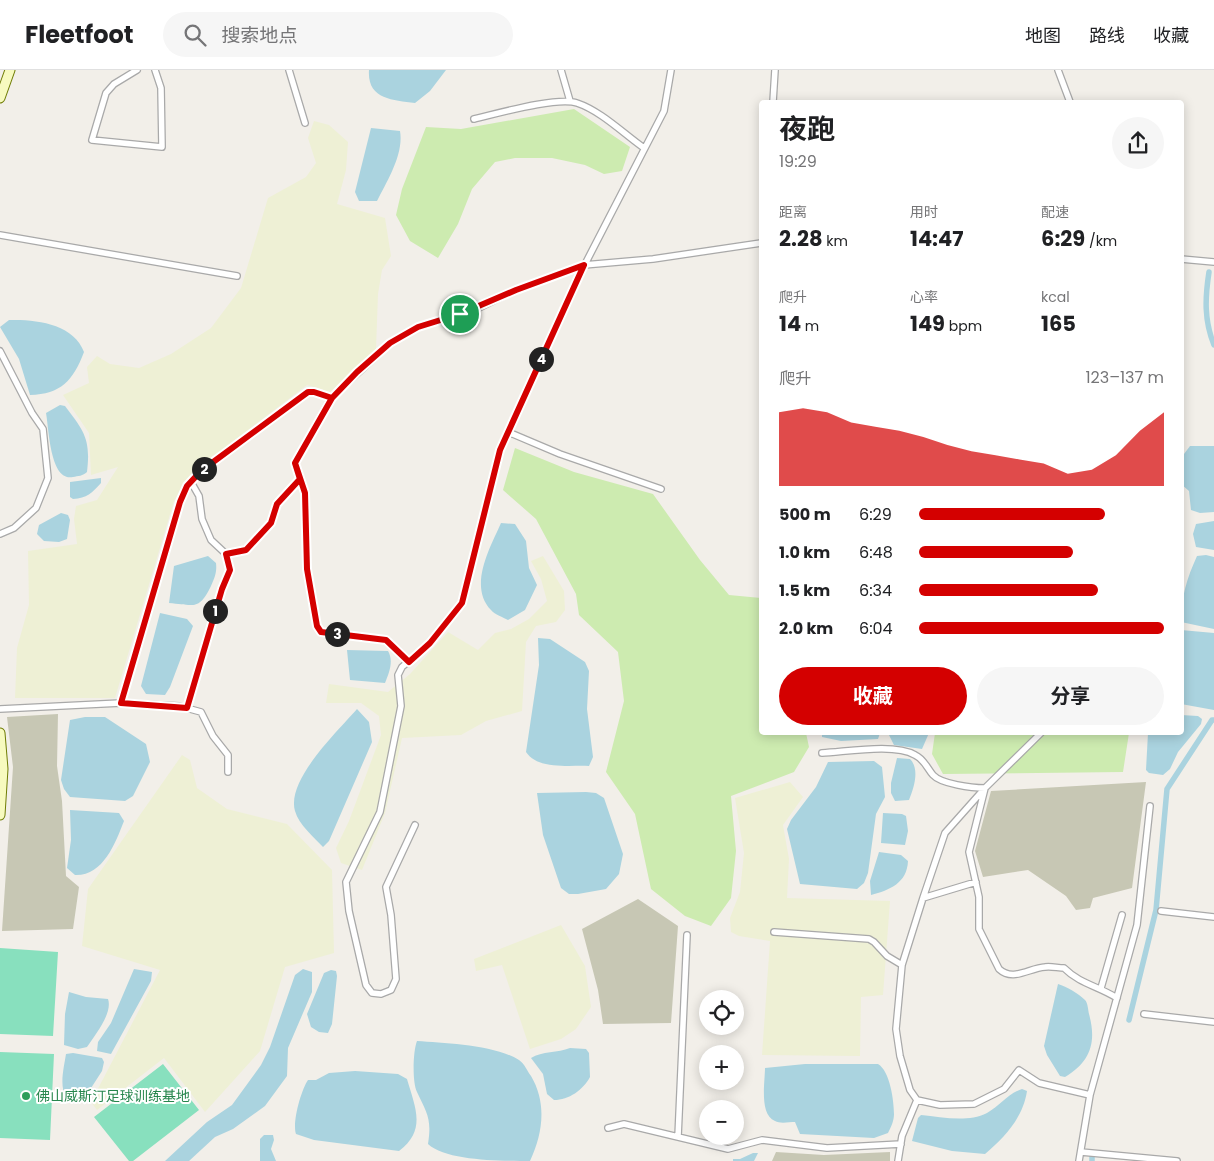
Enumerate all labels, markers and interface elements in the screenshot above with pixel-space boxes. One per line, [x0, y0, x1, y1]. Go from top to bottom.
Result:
search box [163, 12, 513, 57]
text: Fleetfoot [25, 18, 133, 51]
icon: search [181, 21, 209, 49]
text: 搜索地点 [221, 22, 298, 49]
text: 地图 [1025, 23, 1061, 48]
text: 路线 [1089, 23, 1125, 48]
text: 收藏 [1153, 23, 1189, 48]
text: 夜跑 [779, 110, 835, 149]
button: share [1112, 117, 1164, 169]
text: 19:29 [779, 150, 817, 173]
text: 距离 [779, 202, 807, 222]
text: 用时 [910, 202, 938, 222]
text: 配速 [1041, 202, 1069, 222]
text: 2.28 [779, 224, 823, 253]
text: 14:47 [910, 224, 964, 253]
text: 6:29 [1041, 224, 1085, 253]
text: km [823, 231, 848, 251]
text: /km [1085, 231, 1117, 251]
text: 爬升 [779, 287, 807, 307]
text: 心率 [910, 287, 938, 307]
text: kcal [1041, 287, 1070, 307]
pin [439, 293, 481, 335]
icon: arrive [446, 300, 474, 328]
text: 14 [779, 309, 801, 338]
text: 149 [910, 309, 945, 338]
text: 165 [1041, 309, 1076, 338]
text: m [801, 316, 819, 336]
text: bpm [945, 316, 982, 336]
pin: 4 [528, 346, 554, 372]
text: 4 [537, 349, 546, 369]
text: 123–137 m [1085, 366, 1164, 389]
text: 爬升 [779, 367, 811, 390]
pin: 2 [192, 456, 216, 482]
text: 2 [201, 459, 209, 479]
text: 500 m [779, 503, 831, 526]
text: 6:29 [859, 503, 892, 526]
text: 1.0 km [779, 541, 830, 564]
text: 6:48 [859, 541, 893, 564]
text: 1.5 km [779, 579, 830, 602]
text: 6:34 [859, 579, 892, 602]
pin: 1 [202, 598, 228, 624]
text: 1 [213, 601, 218, 621]
text: 2.0 km [779, 617, 833, 640]
text: 6:04 [859, 617, 893, 640]
pin: 3 [324, 622, 350, 646]
text: 3 [333, 624, 342, 644]
button: 收藏 [779, 667, 967, 725]
button: 分享 [977, 667, 1164, 725]
map controls [699, 990, 744, 1145]
button: locate [699, 990, 744, 1035]
button: + [699, 1045, 744, 1090]
place label: 佛山威斯汀足球训练基地 [36, 1086, 190, 1106]
marker: 佛山威斯汀足球训练基地 [20, 1090, 32, 1102]
button: − [699, 1100, 744, 1145]

